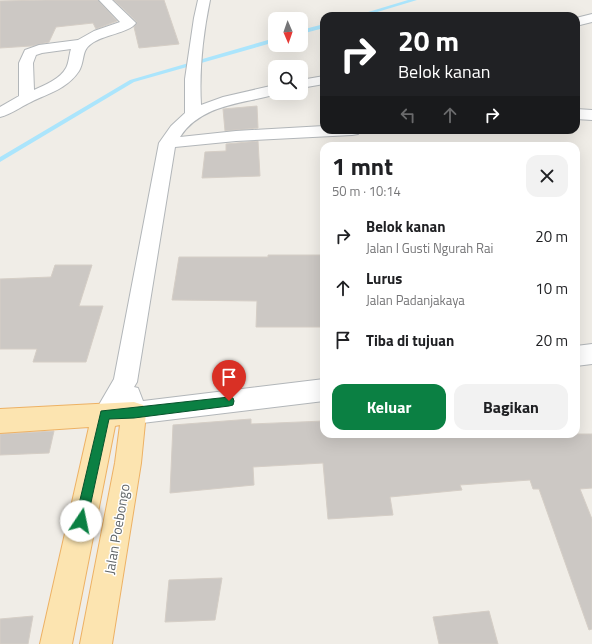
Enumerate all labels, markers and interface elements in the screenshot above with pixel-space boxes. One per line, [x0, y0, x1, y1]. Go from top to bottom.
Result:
north arrow [268, 12, 308, 52]
map controls [268, 12, 308, 100]
text: 20 m [398, 19, 459, 62]
icon: right [332, 28, 384, 80]
text: Belok kanan [398, 58, 490, 85]
button: search [268, 60, 308, 100]
icon: left [397, 104, 419, 126]
icon: ahead [439, 104, 461, 126]
icon: right [481, 104, 503, 126]
text: 1 mnt [332, 148, 393, 184]
button: close [526, 155, 568, 197]
text: 50 m · 10:14 [332, 181, 401, 201]
text: Belok kanan [366, 215, 446, 238]
icon: right [332, 225, 354, 247]
text: 20 m [535, 225, 568, 248]
text: Jalan I Gusti Ngurah Rai [366, 238, 493, 258]
text: Lurus [366, 267, 402, 290]
icon: ahead [332, 277, 354, 299]
text: 10 m [535, 277, 568, 300]
text: Jalan Padanjakaya [366, 290, 465, 310]
icon: arrive [332, 329, 354, 351]
text: Tiba di tujuan [366, 329, 454, 352]
text: 20 m [535, 329, 568, 352]
pin [212, 360, 246, 401]
icon: arrive [218, 366, 240, 388]
button: Keluar [332, 384, 446, 430]
button: Bagikan [454, 384, 568, 430]
street label: Jalan Poebongo [98, 482, 135, 576]
position arrow [60, 500, 102, 542]

